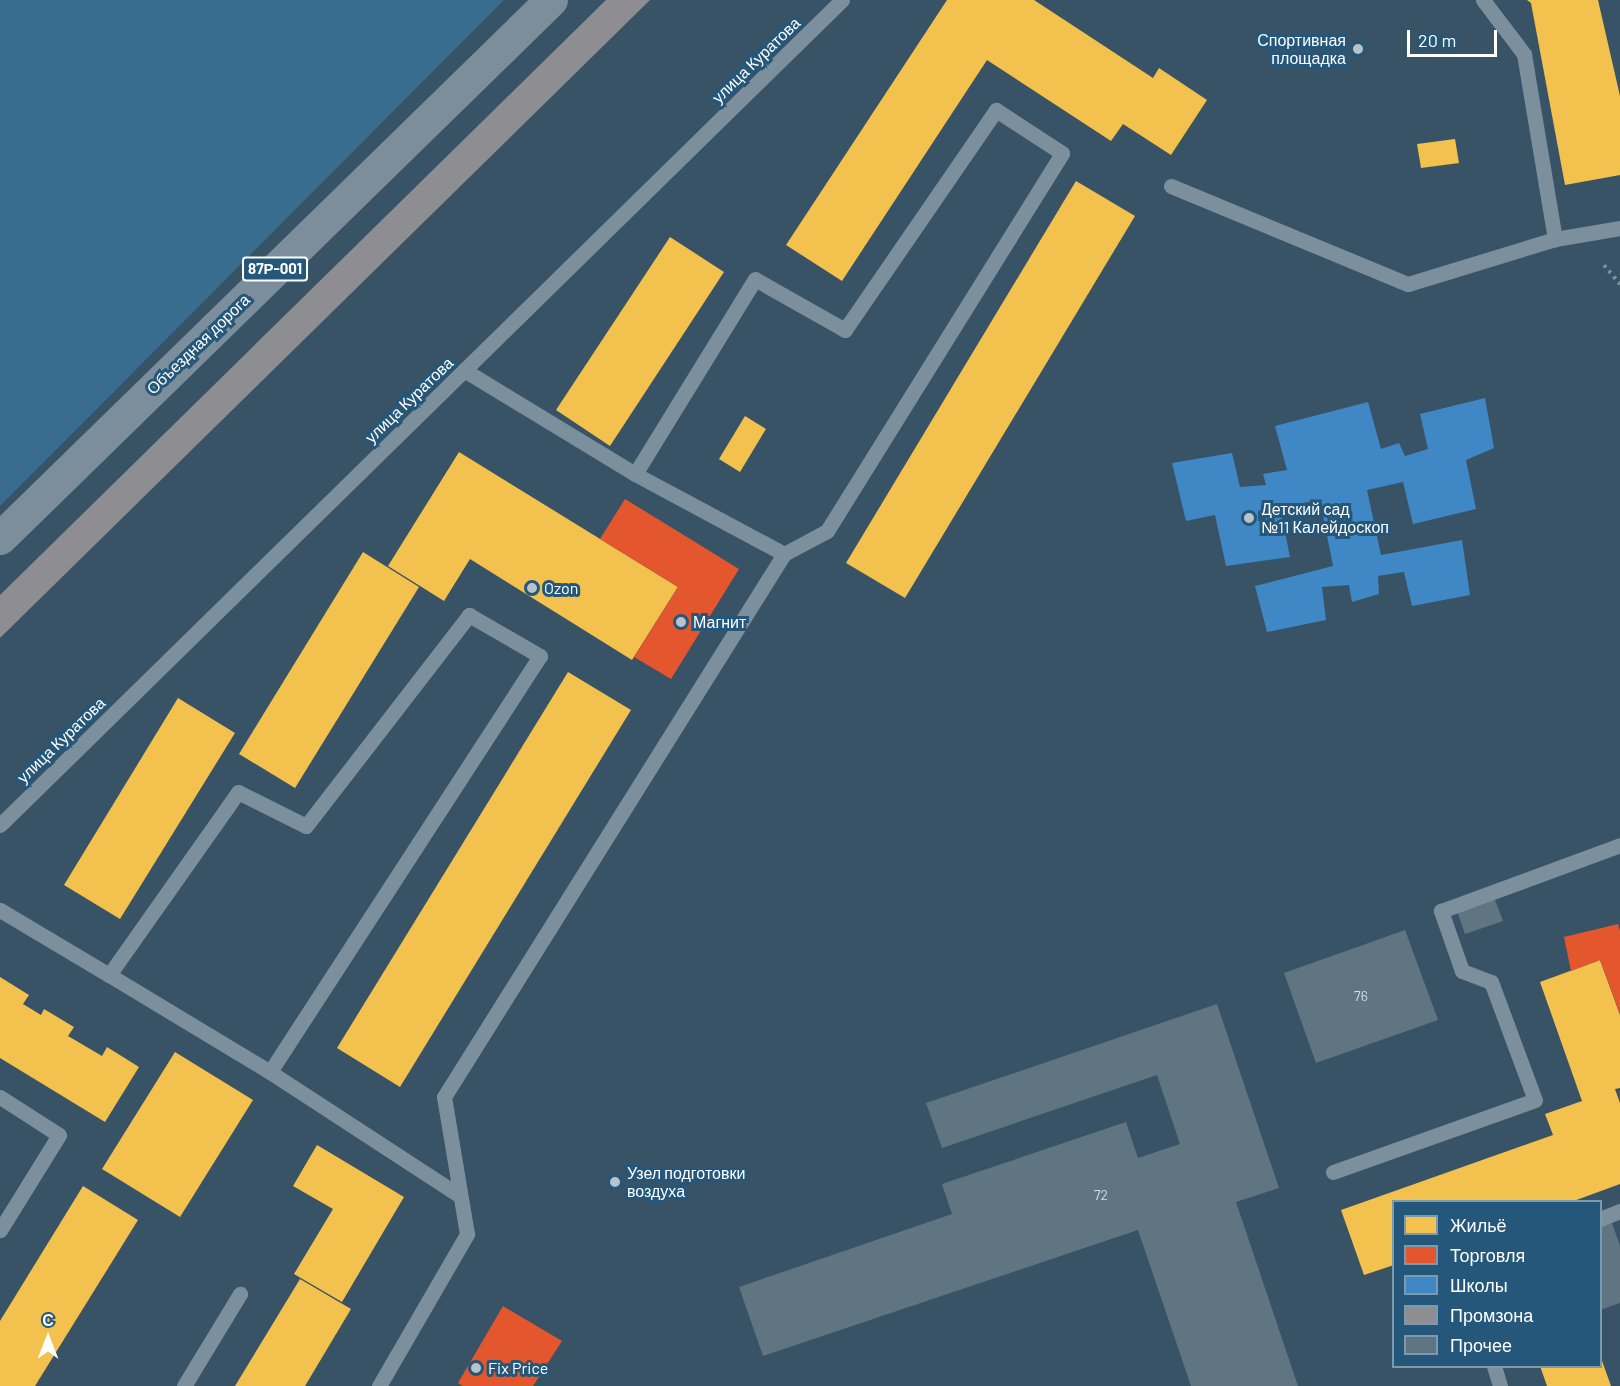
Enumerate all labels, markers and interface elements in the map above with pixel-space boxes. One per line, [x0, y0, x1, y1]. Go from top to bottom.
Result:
street label: улица Куратова [708, 13, 804, 107]
scale bar [1410, 18, 1500, 56]
text: 20 m [1418, 29, 1456, 51]
place label: Спортивная площадка [1257, 30, 1346, 68]
marker: Спортивная площадка [1351, 42, 1365, 56]
road number: 87Р-001 [242, 257, 308, 281]
street label: Объездная дорога [142, 290, 254, 398]
street label: улица Куратова [361, 353, 457, 447]
place label: Детский сад №11 Калейдоскоп [1261, 499, 1389, 537]
marker: Детский сад №11 Калейдоскоп [1242, 511, 1256, 525]
place label: Ozon [544, 578, 578, 598]
marker: Ozon [525, 581, 539, 595]
place label: Магнит [693, 612, 746, 632]
marker: Магнит [674, 615, 688, 629]
street label: улица Куратова [13, 693, 109, 787]
house number: 76 [1354, 988, 1368, 1004]
place label: Узел подготовки воздуха [627, 1163, 745, 1201]
marker: Узел подготовки воздуха [608, 1175, 622, 1189]
house number: 72 [1094, 1187, 1108, 1203]
legend [1392, 1200, 1602, 1368]
text: Жильё [1450, 1214, 1507, 1236]
text: Торговля [1450, 1244, 1525, 1266]
text: Школы [1450, 1274, 1508, 1296]
text: Промзона [1450, 1304, 1533, 1326]
north arrow [18, 1308, 78, 1368]
text: С [42, 1310, 54, 1329]
text: Прочее [1450, 1334, 1512, 1356]
place label: Fix Price [488, 1358, 548, 1378]
marker: Fix Price [469, 1361, 483, 1375]

